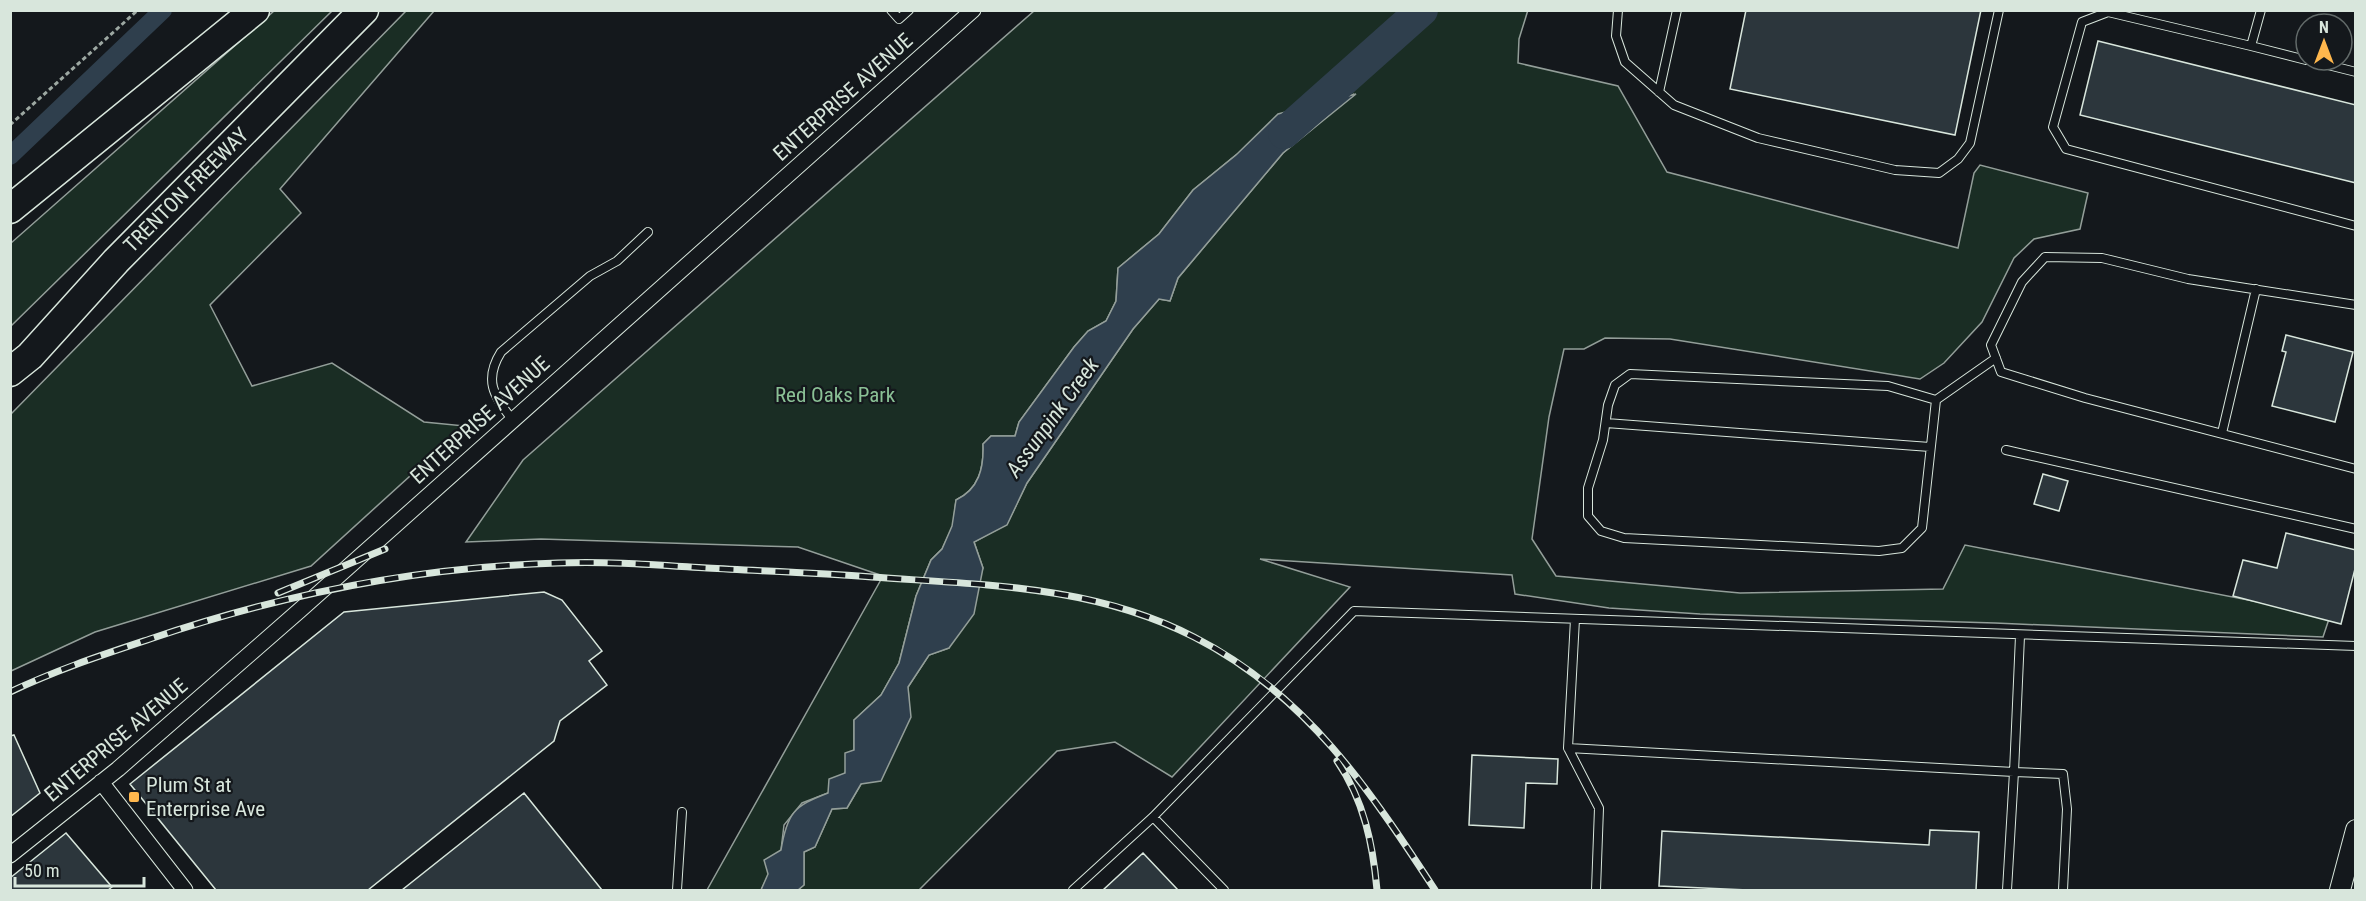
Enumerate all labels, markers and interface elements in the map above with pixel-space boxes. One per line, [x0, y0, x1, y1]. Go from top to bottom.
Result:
north arrow [2294, 12, 2354, 72]
text: N [2319, 18, 2329, 37]
street label: ENTERPRISE AVENUE [769, 28, 917, 166]
street label: TRENTON FREEWAY [119, 123, 253, 257]
street label: ENTERPRISE AVENUE [406, 351, 554, 489]
water label: Assunpink Creek [1000, 353, 1104, 482]
park label: Red Oaks Park [775, 383, 896, 407]
street label: ENTERPRISE AVENUE [40, 673, 192, 807]
place label: Plum St at Enterprise Ave [146, 773, 265, 821]
marker: Plum St at Enterprise Ave [127, 790, 141, 804]
scale bar [15, 850, 144, 888]
text: 50 m [24, 860, 59, 881]

